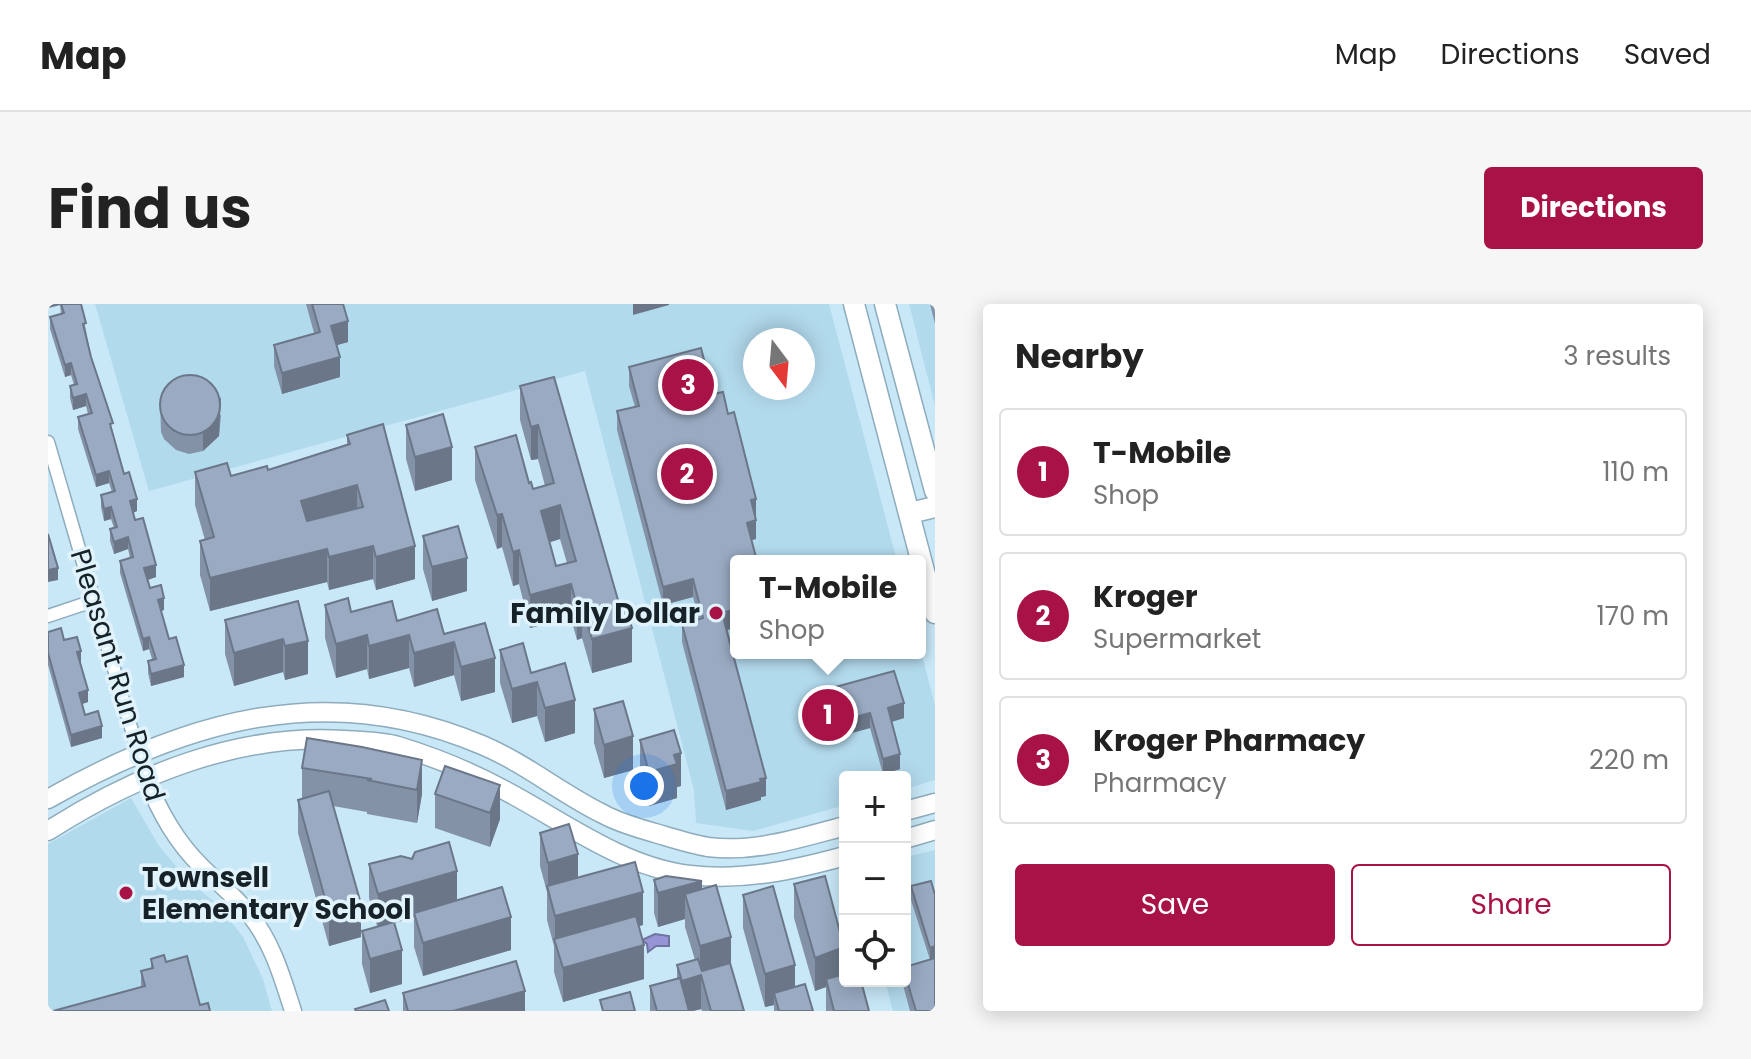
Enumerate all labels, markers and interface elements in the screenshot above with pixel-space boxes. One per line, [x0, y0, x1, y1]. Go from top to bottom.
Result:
text: Map [40, 29, 127, 82]
text: Map [1335, 35, 1397, 74]
text: Directions [1441, 35, 1580, 74]
text: Saved [1624, 35, 1711, 74]
button: Directions [1484, 167, 1703, 249]
text: Find us [48, 169, 252, 248]
north arrow [743, 328, 815, 400]
text: Nearby [1015, 332, 1144, 380]
text: 3 results [1563, 338, 1671, 374]
pin: 3 [662, 355, 714, 415]
text: T-Mobile [1093, 431, 1231, 474]
pin: 2 [661, 444, 713, 504]
text: 1 [1038, 454, 1048, 490]
text: 110 m [1602, 454, 1669, 490]
text: Shop [1093, 477, 1159, 513]
street label: Pleasant Run Road [61, 544, 174, 806]
popup [730, 555, 926, 659]
text: T-Mobile [759, 566, 897, 609]
text: Kroger [1093, 575, 1198, 618]
place label: Family Dollar [510, 594, 700, 633]
text: 2 [1036, 598, 1050, 634]
text: 170 m [1596, 598, 1669, 634]
marker: Family Dollar [707, 604, 725, 622]
text: Shop [759, 612, 825, 648]
text: Supermarket [1093, 621, 1261, 657]
pin: 1 [802, 685, 854, 745]
text: Kroger Pharmacy [1093, 719, 1365, 762]
text: 3 [1035, 742, 1051, 778]
text: 220 m [1589, 742, 1669, 778]
text: Pharmacy [1093, 765, 1227, 801]
your location [624, 766, 664, 806]
map controls [839, 771, 911, 987]
button: + [839, 771, 911, 843]
button: − [839, 843, 911, 915]
place label: Townsell Elementary School [142, 858, 411, 929]
button: Save [1015, 864, 1335, 946]
button: Share [1351, 864, 1671, 946]
marker: Townsell Elementary School [117, 884, 135, 902]
button: locate [839, 915, 911, 987]

